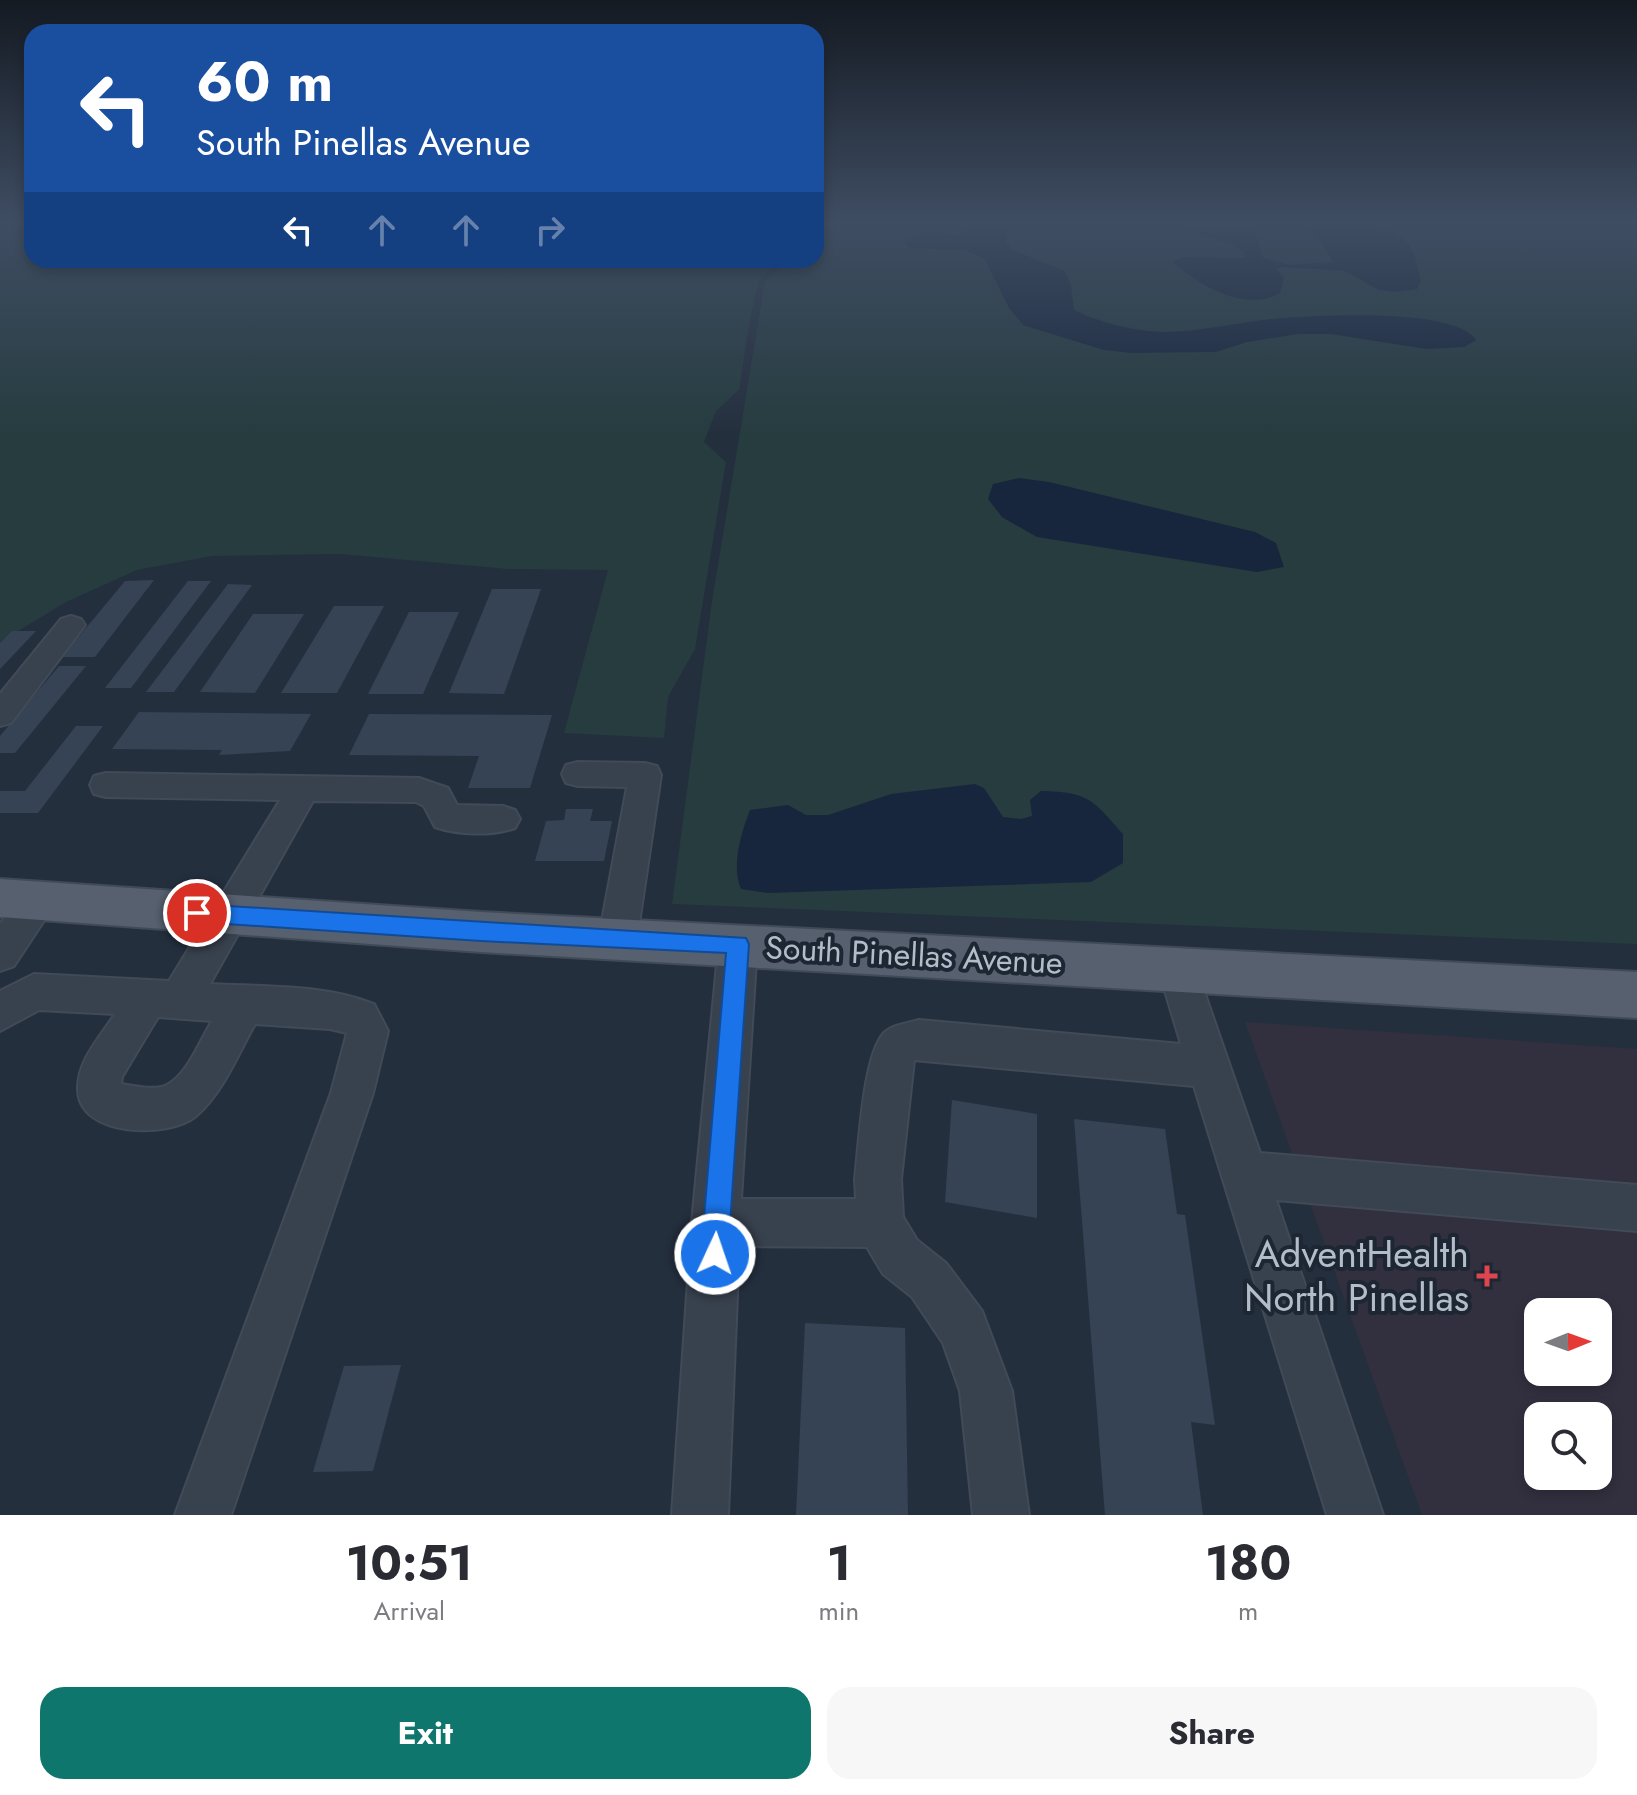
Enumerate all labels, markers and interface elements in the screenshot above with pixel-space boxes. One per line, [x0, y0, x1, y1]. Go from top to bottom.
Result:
text: 60 m [196, 41, 333, 122]
icon: left [64, 56, 168, 160]
text: South Pinellas Avenue [196, 116, 530, 168]
icon: left [276, 208, 320, 252]
icon: ahead [360, 208, 404, 252]
icon: ahead [444, 208, 488, 252]
icon: right [528, 208, 572, 252]
pin [163, 879, 231, 947]
icon: arrive [175, 891, 219, 935]
street label: South Pinellas Avenue [764, 924, 1064, 986]
position arrow [673, 1212, 757, 1296]
place label: AdventHealth North Pinellas [1244, 1226, 1469, 1325]
marker: AdventHealth North Pinellas [1476, 1265, 1498, 1287]
north arrow [1524, 1298, 1612, 1386]
map controls [1524, 1298, 1612, 1490]
button: search [1524, 1402, 1612, 1490]
text: 10:51 [346, 1529, 473, 1598]
text: 1 [827, 1529, 851, 1598]
text: 180 [1205, 1529, 1291, 1598]
text: Arrival [373, 1592, 445, 1630]
text: min [819, 1592, 859, 1630]
text: m [1238, 1592, 1258, 1630]
button: Exit [40, 1687, 811, 1779]
button: Share [827, 1687, 1597, 1779]

